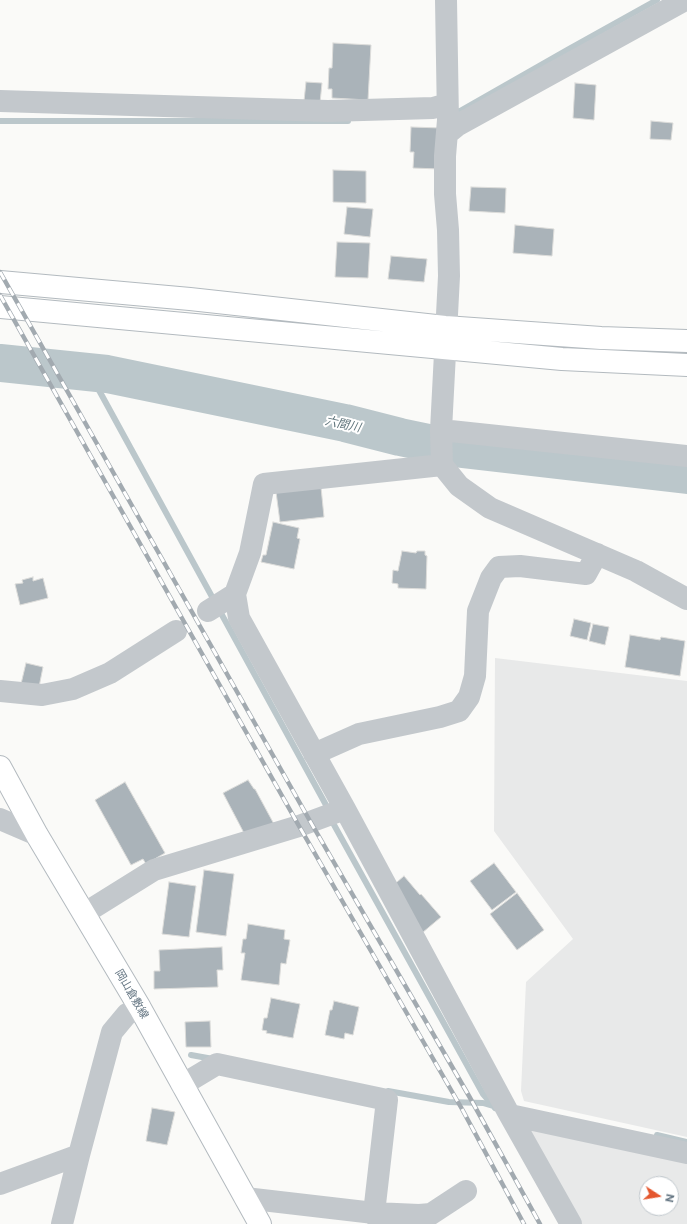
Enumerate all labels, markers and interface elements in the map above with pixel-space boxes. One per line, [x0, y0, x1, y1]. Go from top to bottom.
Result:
water label: 六間川 [324, 413, 362, 435]
street label: 岡山倉敷線 [113, 967, 151, 1021]
north arrow [639, 1176, 679, 1216]
text: N [663, 1193, 677, 1204]

